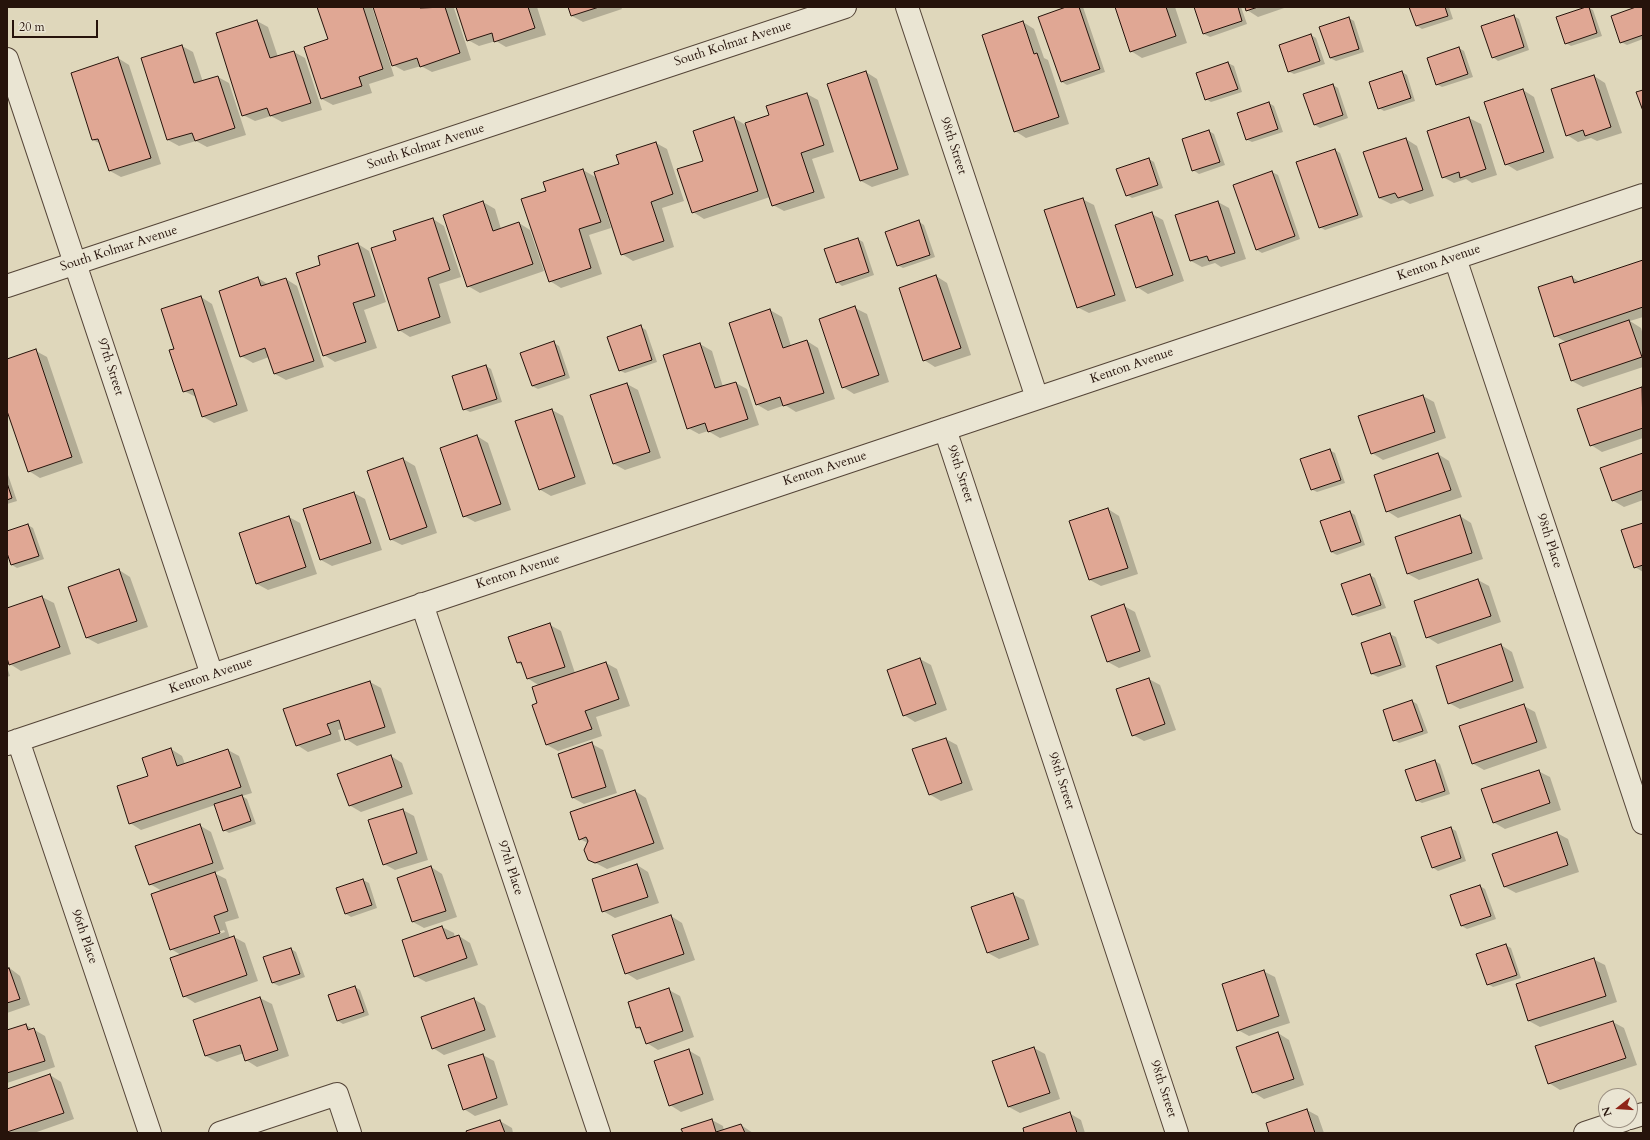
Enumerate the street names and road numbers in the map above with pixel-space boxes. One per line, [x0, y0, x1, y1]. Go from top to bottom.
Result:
street label: South Kolmar Avenue [672, 18, 794, 70]
street label: 98th Street [936, 115, 970, 177]
street label: South Kolmar Avenue [365, 121, 487, 173]
street label: South Kolmar Avenue [58, 223, 180, 275]
street label: Kenton Avenue [1395, 241, 1483, 285]
street label: 97th Street [93, 336, 127, 398]
street label: Kenton Avenue [1088, 344, 1176, 388]
street label: 98th Street [943, 443, 977, 505]
street label: Kenton Avenue [781, 448, 869, 490]
street label: 98th Place [1533, 512, 1565, 570]
street label: Kenton Avenue [474, 551, 562, 593]
street label: Kenton Avenue [167, 654, 255, 698]
street label: 98th Street [1044, 750, 1078, 812]
street label: 97th Place [494, 839, 526, 897]
street label: 96th Place [67, 908, 101, 966]
street label: 98th Street [1146, 1058, 1180, 1120]

